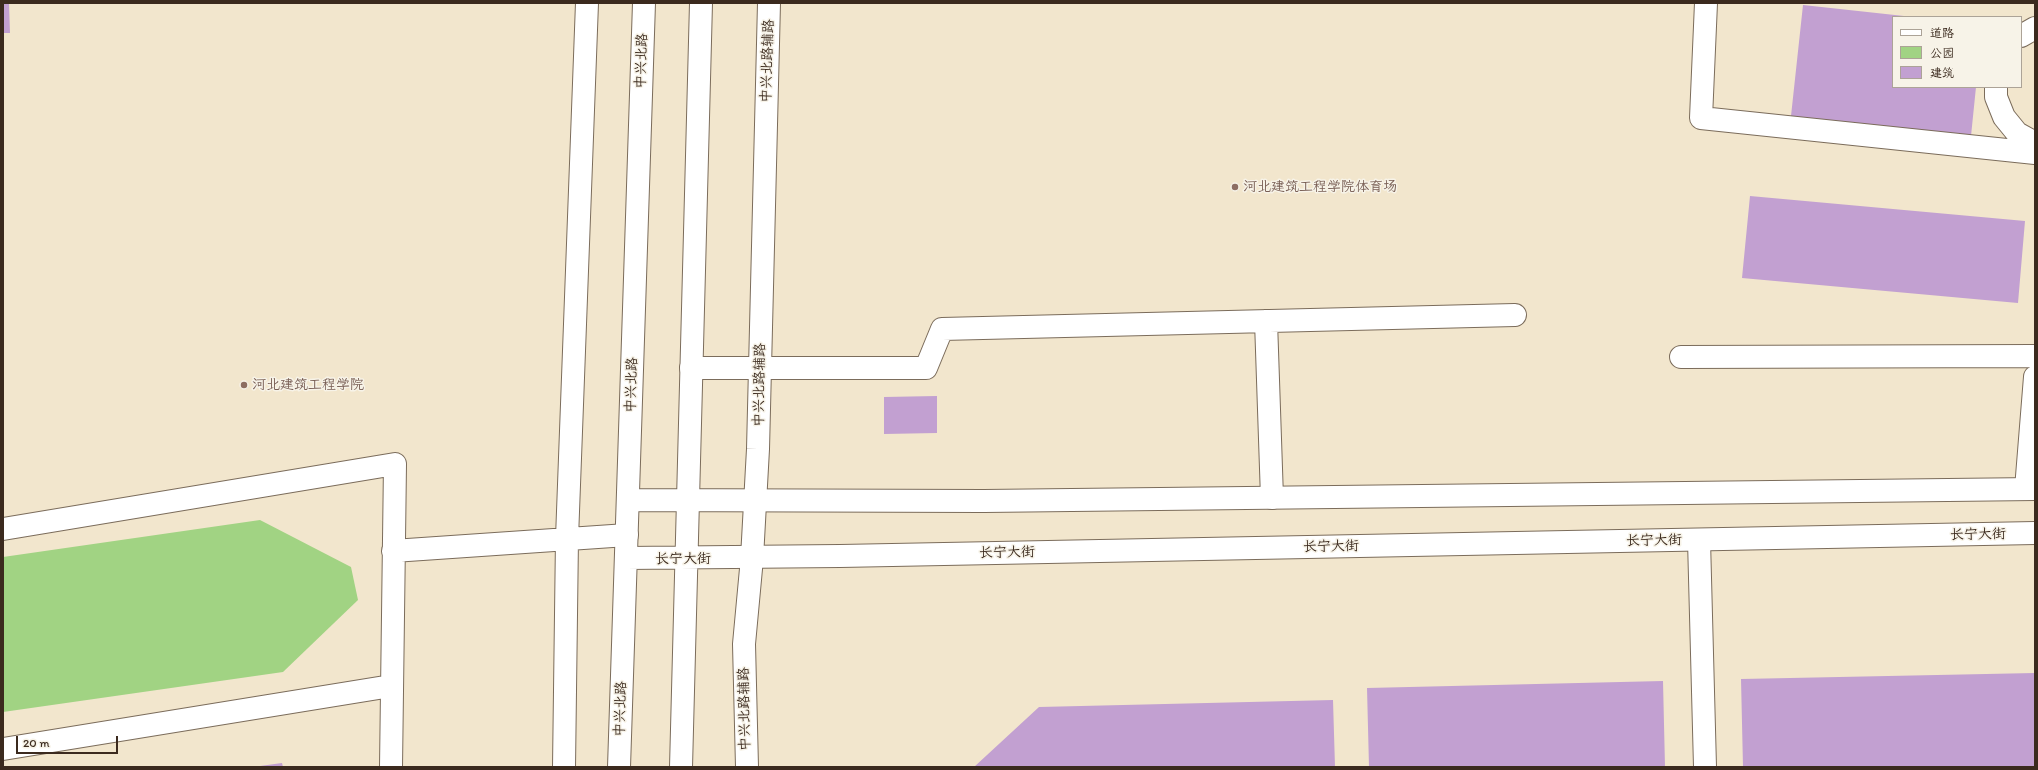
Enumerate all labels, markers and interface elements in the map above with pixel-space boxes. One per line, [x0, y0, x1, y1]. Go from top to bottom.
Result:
legend [1892, 16, 2022, 88]
street label: 中兴北路辅路 [758, 19, 778, 103]
text: 道路 [1930, 26, 1954, 40]
street label: 中兴北路 [633, 33, 651, 89]
text: 公园 [1930, 46, 1954, 60]
text: 建筑 [1930, 66, 1954, 80]
place label: 河北建筑工程学院体育场 [1243, 179, 1397, 195]
marker: 河北建筑工程学院体育场 [1230, 182, 1240, 192]
street label: 中兴北路辅路 [751, 343, 769, 427]
street label: 中兴北路 [623, 357, 641, 413]
place label: 河北建筑工程学院 [252, 377, 364, 393]
marker: 河北建筑工程学院 [239, 380, 249, 390]
street label: 长宁大街 [1950, 526, 2006, 544]
street label: 长宁大街 [1626, 532, 1682, 550]
street label: 长宁大街 [1303, 538, 1359, 556]
street label: 长宁大街 [979, 544, 1035, 562]
street label: 长宁大街 [655, 551, 711, 567]
street label: 中兴北路辅路 [736, 667, 754, 751]
street label: 中兴北路 [612, 681, 630, 737]
scale bar [18, 728, 120, 754]
text: 20 m [23, 736, 50, 750]

